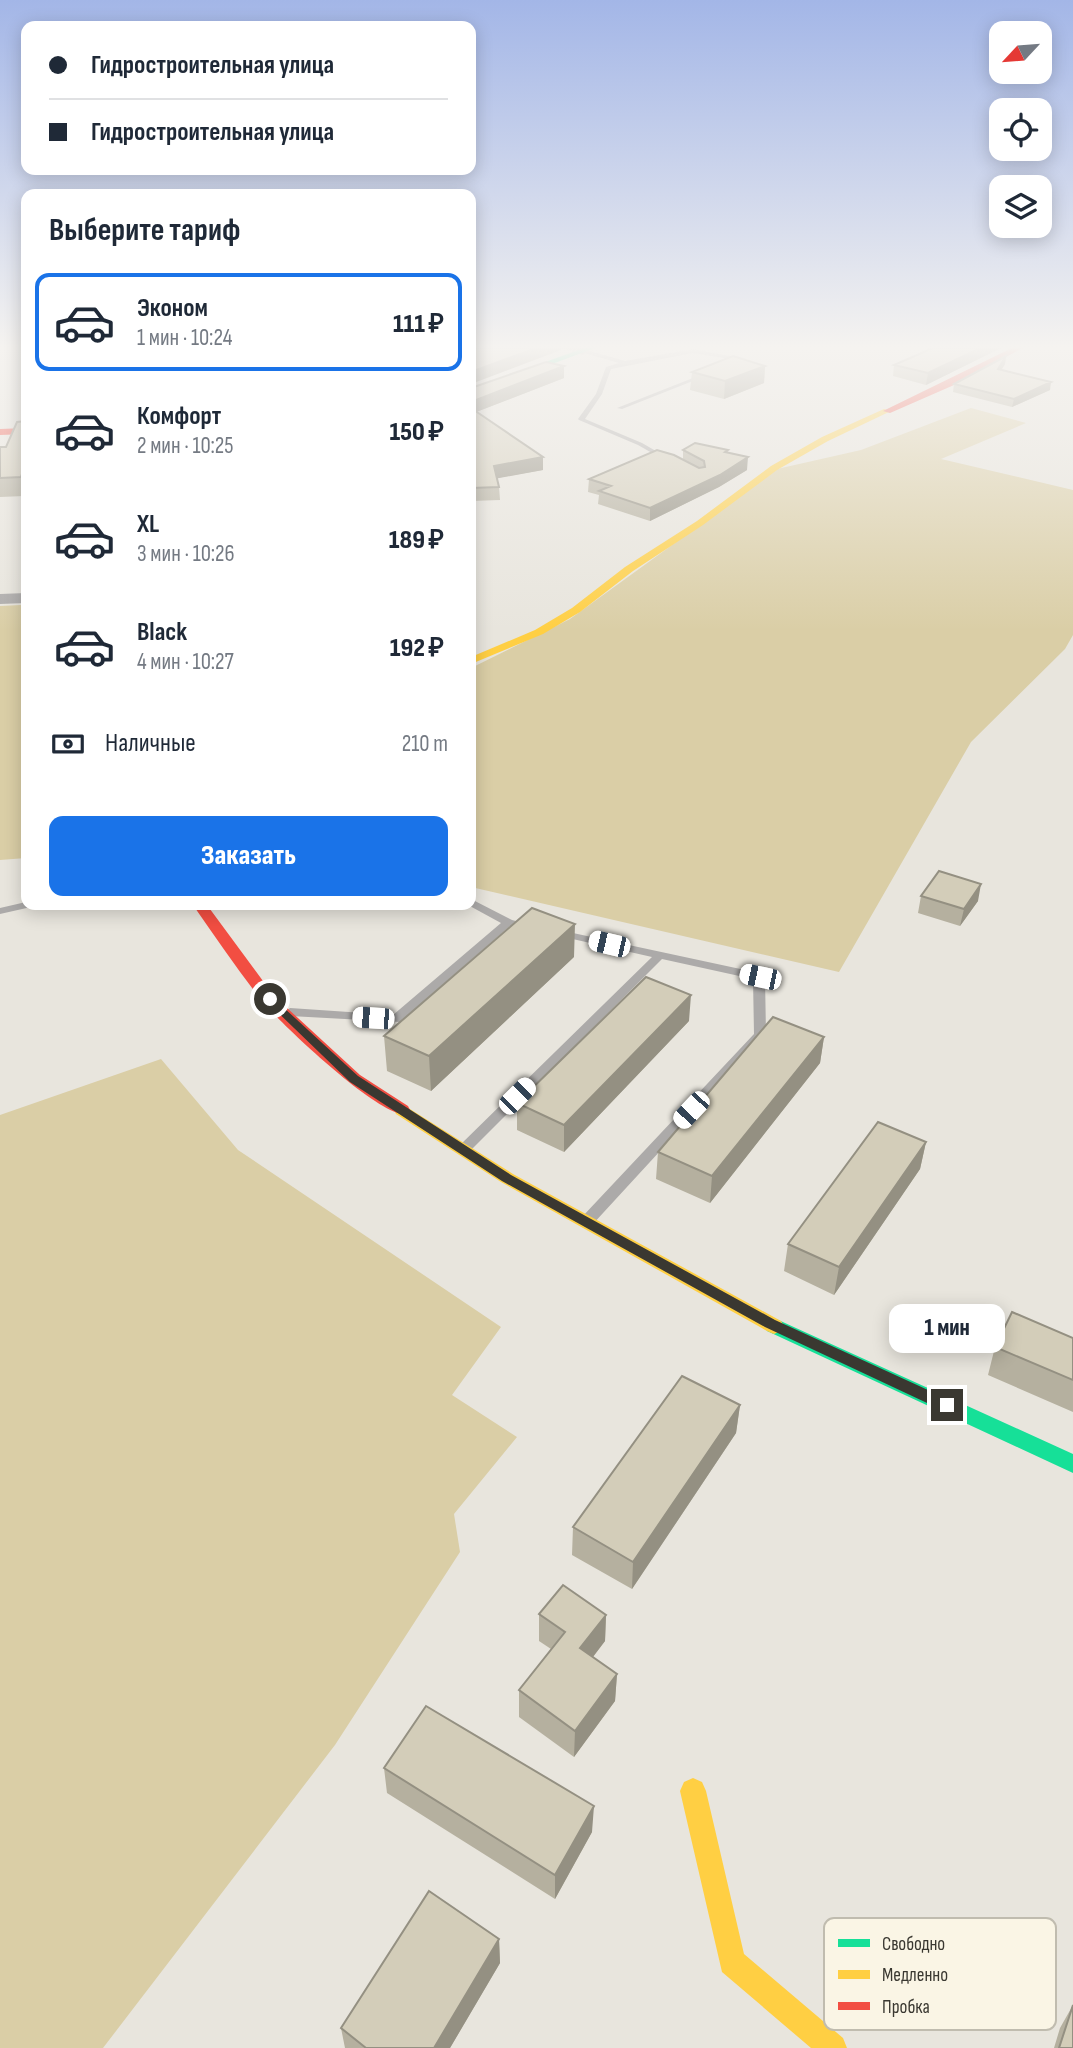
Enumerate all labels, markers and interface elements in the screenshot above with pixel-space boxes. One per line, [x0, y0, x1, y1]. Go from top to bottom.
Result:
north arrow [989, 21, 1052, 84]
map controls [989, 21, 1052, 238]
text: Гидростроительная улица [91, 50, 334, 81]
button: locate [989, 98, 1052, 161]
text: Гидростроительная улица [91, 117, 334, 148]
button: layers [989, 175, 1052, 238]
text: Выберите тариф [49, 211, 240, 250]
icon: car [53, 291, 116, 354]
text: Эконом [137, 293, 208, 324]
text: 111 ₽ [393, 309, 444, 340]
text: 1 мин · 10:24 [137, 324, 232, 352]
icon: car [53, 399, 116, 462]
text: Комфорт [137, 401, 221, 432]
text: 150 ₽ [390, 417, 444, 448]
text: 2 мин · 10:25 [137, 432, 234, 460]
icon: car [53, 507, 116, 570]
text: XL [137, 509, 159, 540]
text: 189 ₽ [389, 525, 444, 556]
text: 3 мин · 10:26 [137, 540, 235, 568]
icon: car [53, 615, 116, 678]
text: Black [137, 617, 187, 648]
text: 192 ₽ [390, 633, 444, 664]
text: 4 мин · 10:27 [137, 648, 234, 676]
icon: cash [49, 725, 87, 763]
text: Наличные [105, 728, 196, 759]
text: 210 m [402, 730, 448, 758]
button: Заказать [49, 816, 448, 896]
car [587, 929, 632, 959]
car [738, 962, 783, 992]
route start [254, 983, 286, 1015]
car [352, 1006, 395, 1030]
car [495, 1074, 540, 1118]
car [669, 1087, 714, 1133]
callout: 1 мин [889, 1304, 1005, 1352]
text: 1 мин [924, 1314, 970, 1342]
route end [931, 1389, 963, 1421]
legend [824, 1918, 1056, 2030]
text: Свободно [882, 1933, 945, 1956]
text: Медленно [882, 1964, 948, 1987]
text: Пробка [882, 1996, 930, 2019]

